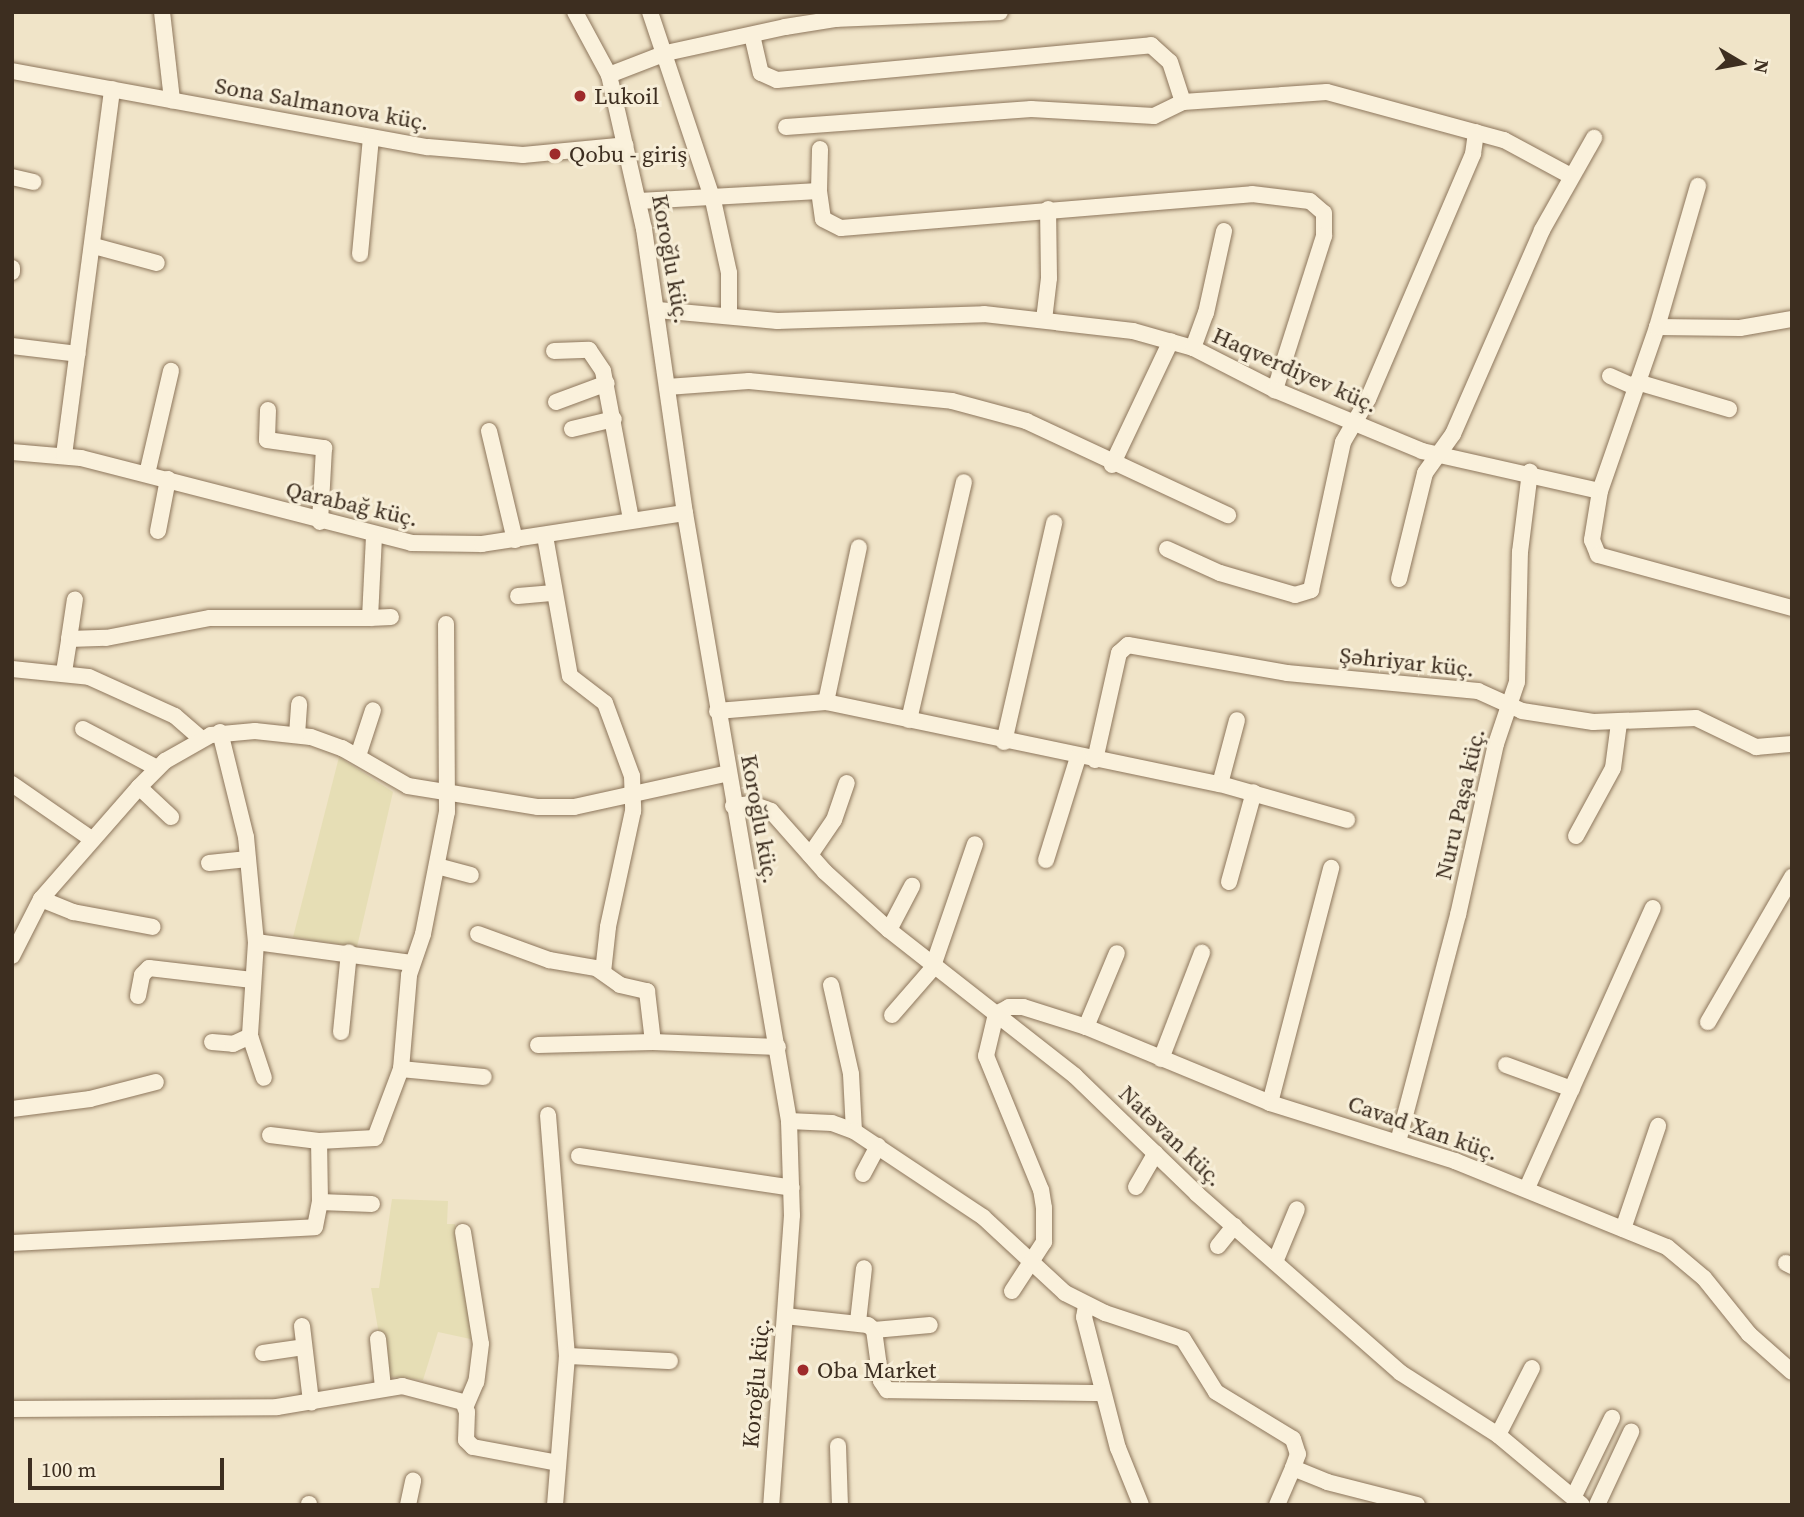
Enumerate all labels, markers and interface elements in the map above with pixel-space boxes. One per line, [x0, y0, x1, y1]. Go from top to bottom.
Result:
north arrow [1706, 28, 1776, 98]
text: N [1748, 58, 1776, 76]
street label: Sona Salmanova küç. [213, 72, 431, 136]
place label: Lukoil [594, 82, 659, 110]
marker: Lukoil [572, 88, 588, 104]
place label: Qobu - giriş [569, 140, 687, 168]
marker: Qobu - giriş [547, 146, 563, 162]
street label: Koroğlu küç. [646, 192, 696, 326]
street label: Haqverdiyev küç. [1208, 321, 1382, 419]
street label: Qarabağ küç. [283, 475, 421, 533]
street label: Şəhriyar küç. [1338, 641, 1476, 683]
street label: Nuru Paşa küç. [1429, 726, 1491, 882]
street label: Koroğlu küç. [735, 752, 785, 886]
street label: Natəvan küç. [1113, 1080, 1229, 1192]
street label: Cavad Xan küç. [1344, 1089, 1502, 1167]
street label: Koroğlu küç. [737, 1317, 775, 1449]
place label: Oba Market [817, 1356, 936, 1384]
marker: Oba Market [795, 1362, 811, 1378]
scale bar [32, 1444, 228, 1488]
text: 100 m [41, 1455, 96, 1484]

